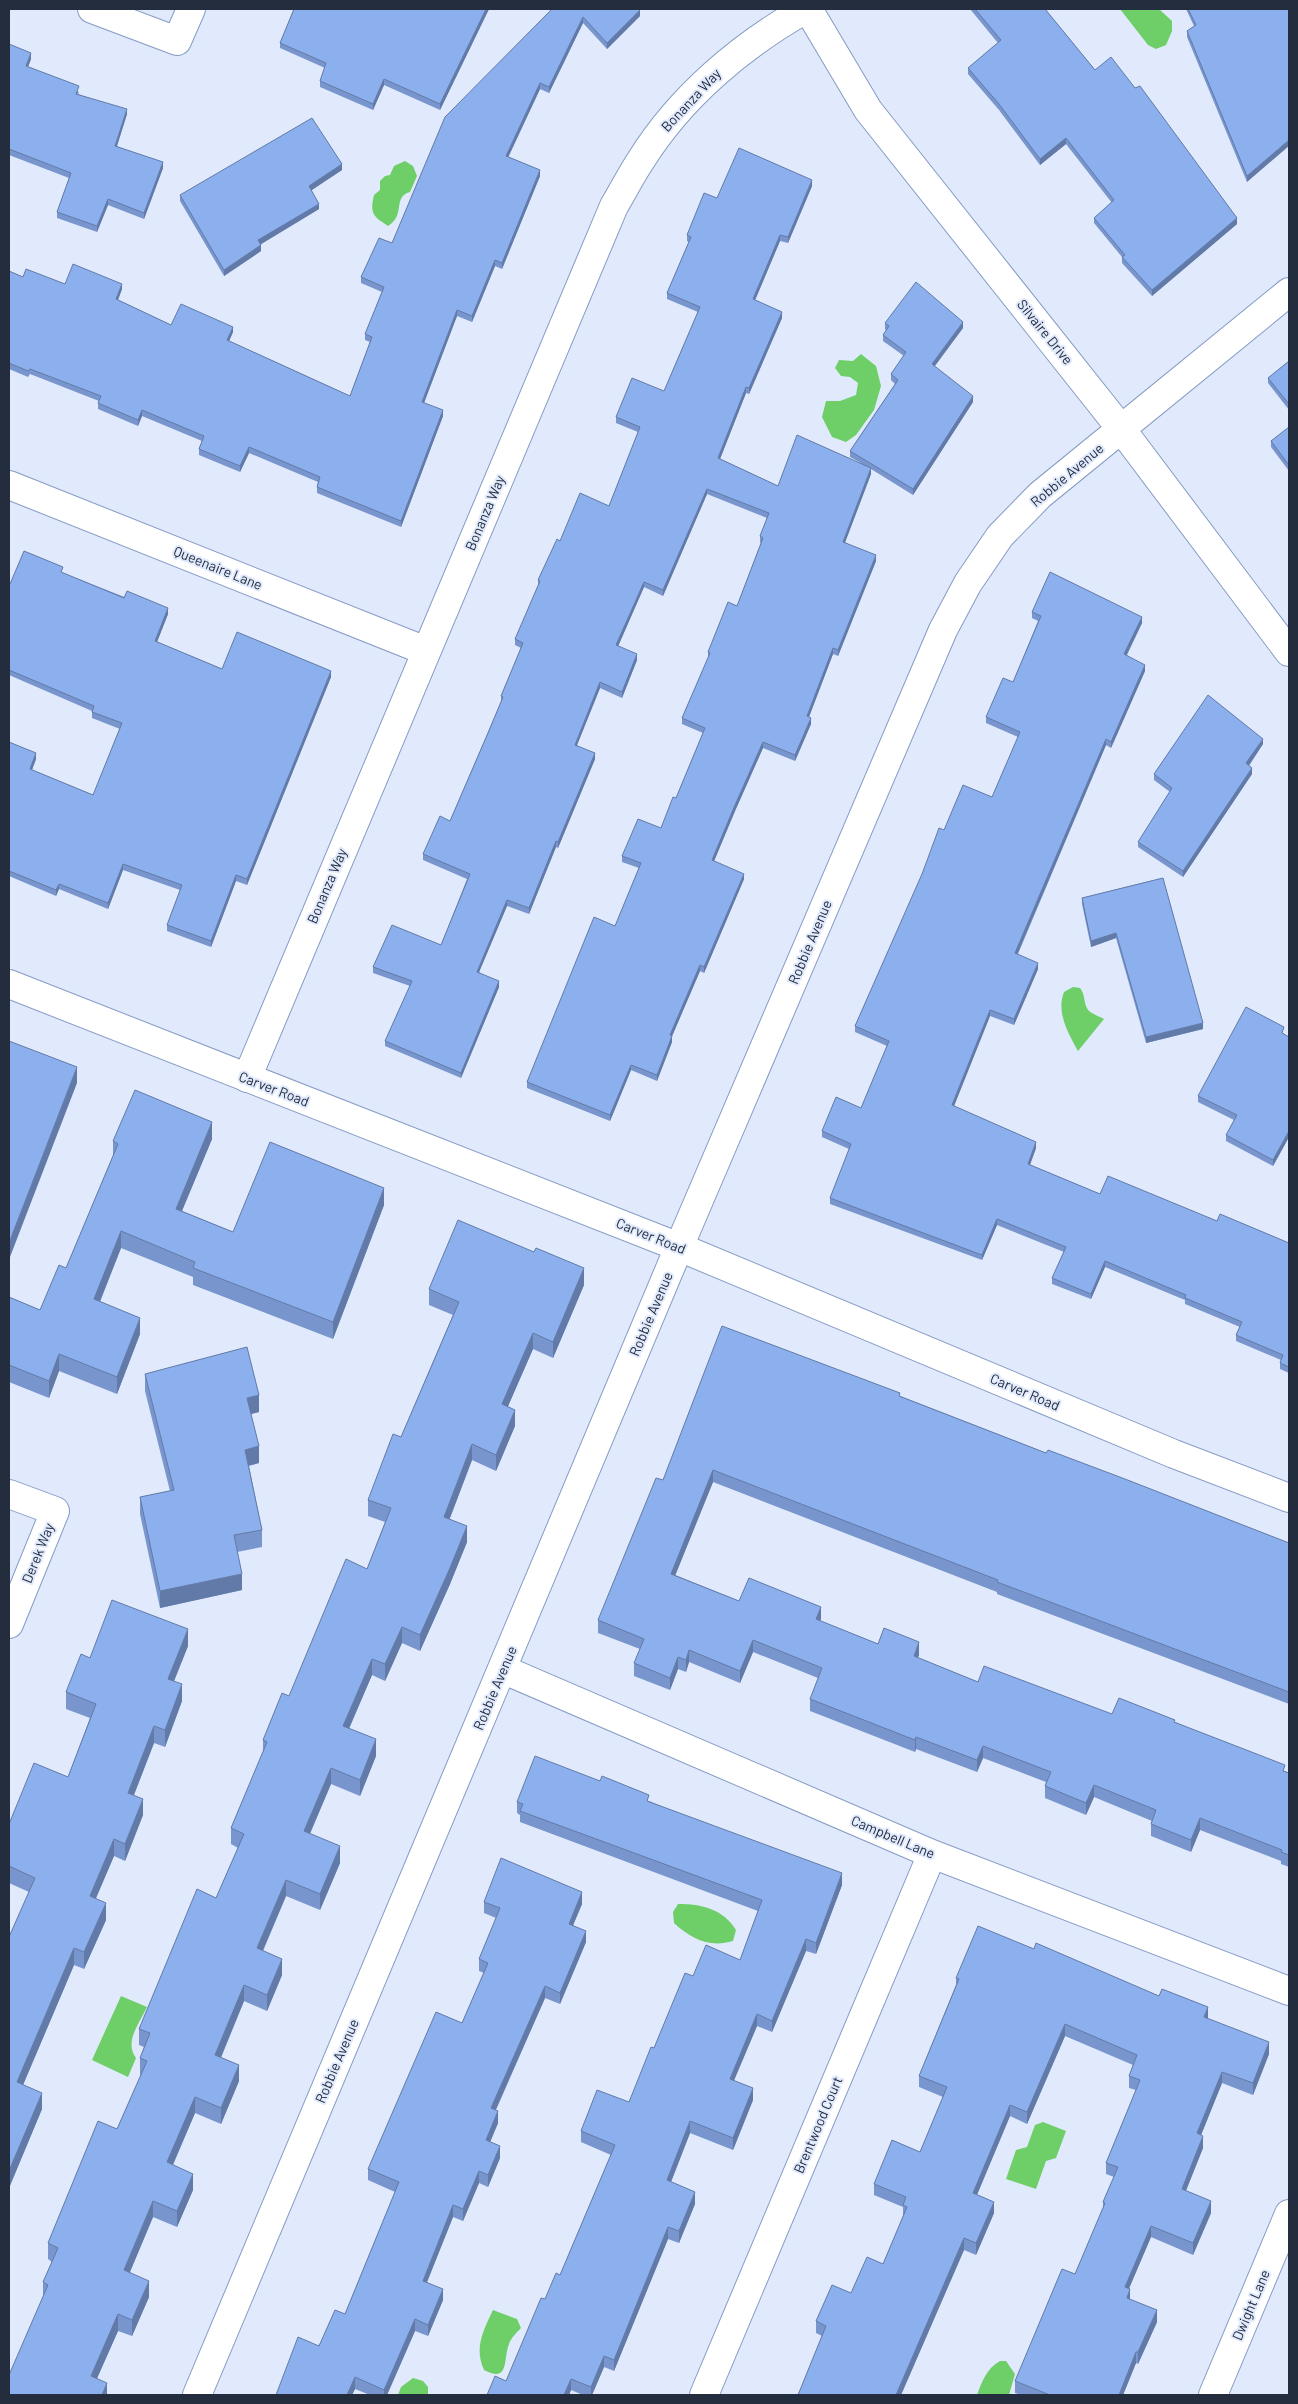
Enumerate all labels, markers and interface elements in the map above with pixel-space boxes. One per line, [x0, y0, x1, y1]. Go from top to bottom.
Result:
street label: Bonanza Way [657, 64, 724, 135]
street label: Silvaire Drive [1014, 296, 1077, 368]
street label: Robbie Avenue [1027, 439, 1107, 510]
street label: Bonanza Way [461, 472, 508, 553]
street label: Queenaire Lane [171, 542, 265, 593]
street label: Bonanza Way [303, 845, 350, 926]
street label: Robbie Avenue [784, 897, 835, 986]
street label: Carver Road [237, 1067, 312, 1110]
street label: Carver Road [614, 1214, 689, 1257]
street label: Robbie Avenue [625, 1269, 676, 1358]
street label: Carver Road [988, 1369, 1062, 1414]
street label: Derek Way [18, 1520, 58, 1585]
street label: Robbie Avenue [469, 1643, 520, 1732]
street label: Campbell Lane [849, 1811, 938, 1862]
street label: Robbie Avenue [311, 2016, 362, 2105]
street label: Brentwood Court [789, 2074, 846, 2176]
street label: Dwight Lane [1228, 2267, 1273, 2343]

